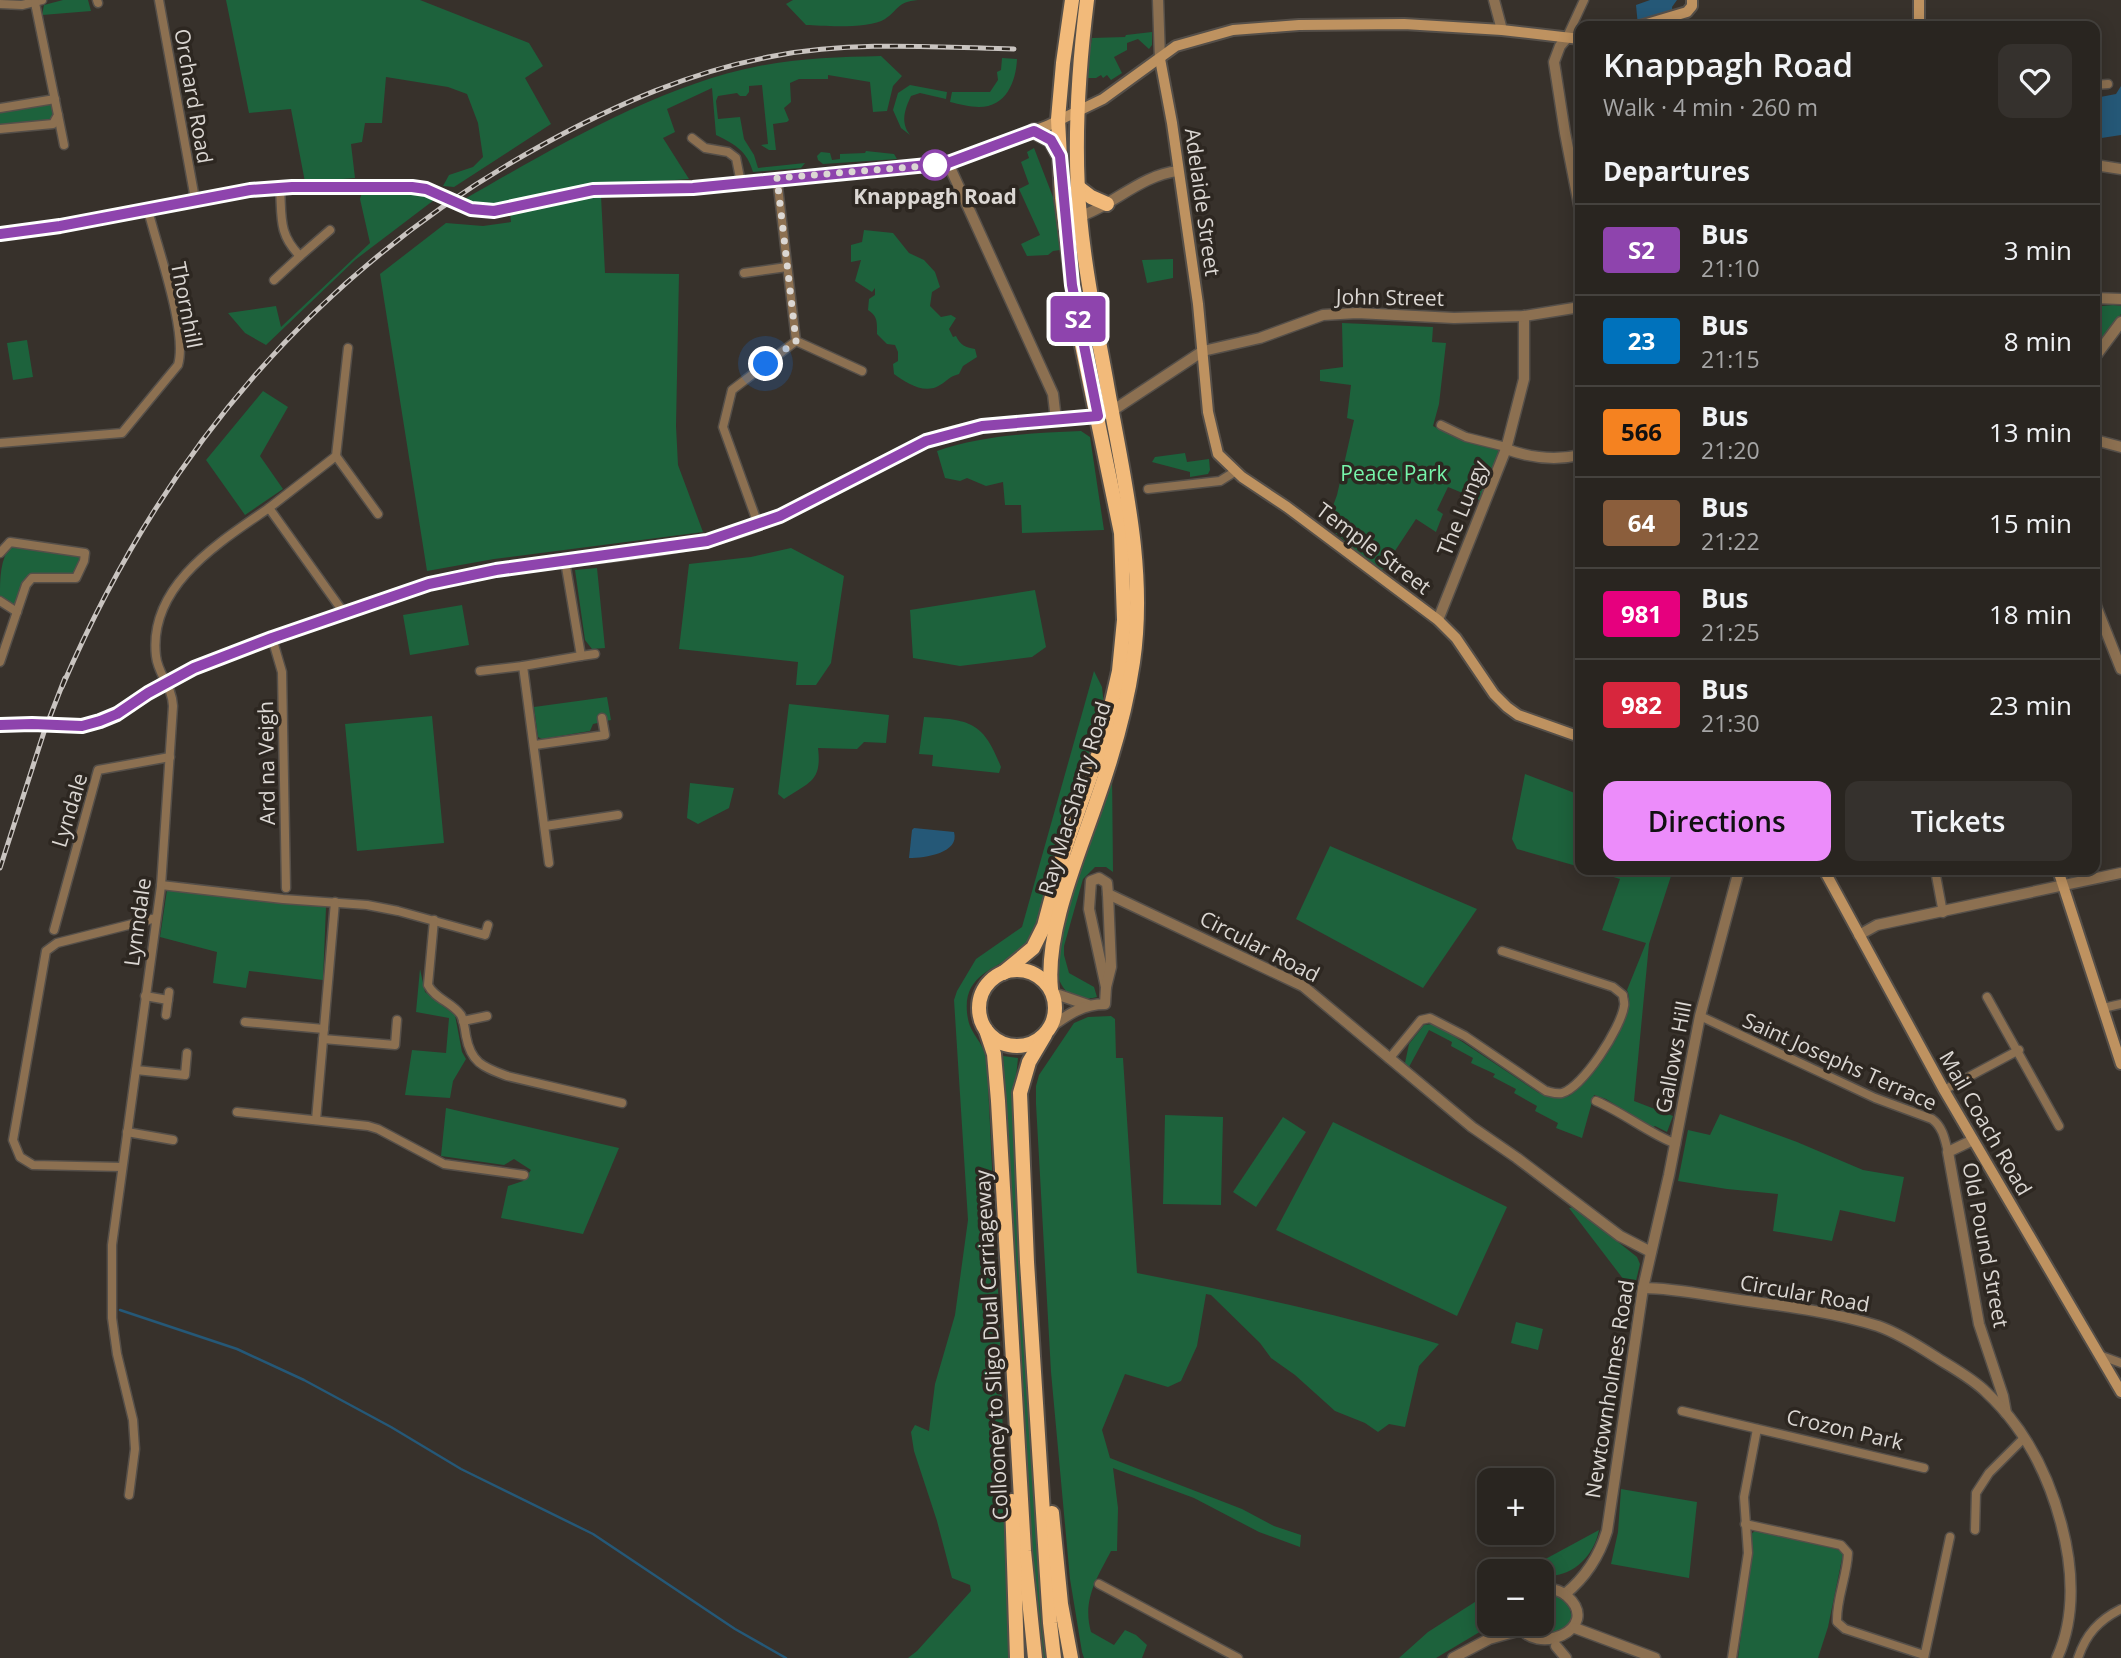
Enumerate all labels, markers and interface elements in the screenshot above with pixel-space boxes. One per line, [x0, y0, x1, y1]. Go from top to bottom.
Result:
street label: Orchard Road [168, 26, 220, 166]
text: Knappagh Road [1603, 42, 1853, 87]
button: heart [1998, 44, 2072, 118]
text: Walk · 4 min · 260 m [1603, 91, 1818, 123]
street label: Adelaide Street [1179, 126, 1227, 278]
marker: Knappagh Road [920, 150, 950, 180]
text: Departures [1603, 153, 1750, 189]
place label: Knappagh Road [853, 182, 1017, 210]
text: Bus [1701, 216, 1748, 252]
text: 3 min [2004, 232, 2072, 268]
text: S2 [1628, 233, 1655, 266]
text: 21:10 [1701, 252, 1760, 284]
street label: Thornhill [165, 259, 209, 351]
street label: John Street [1334, 282, 1444, 312]
line badge: S2 [1046, 296, 1110, 342]
text: S2 [1065, 302, 1091, 335]
text: Bus [1701, 307, 1748, 343]
text: 8 min [2004, 323, 2072, 359]
text: 23 [1628, 324, 1655, 357]
text: 21:15 [1701, 343, 1760, 375]
your location [748, 346, 783, 381]
text: Bus [1701, 398, 1748, 434]
text: 13 min [1989, 414, 2072, 450]
text: 566 [1621, 415, 1662, 448]
text: 21:20 [1701, 434, 1760, 466]
street label: The Lungy [1430, 456, 1494, 560]
park label: Peace Park [1340, 459, 1448, 487]
text: Bus [1701, 489, 1748, 525]
street label: Temple Street [1311, 496, 1437, 600]
text: 15 min [1989, 505, 2072, 541]
text: 64 [1628, 506, 1655, 539]
text: 21:22 [1701, 525, 1760, 557]
text: Bus [1701, 580, 1748, 616]
text: 18 min [1989, 596, 2072, 632]
text: 981 [1621, 597, 1662, 630]
text: 21:25 [1701, 616, 1760, 648]
text: Bus [1701, 671, 1748, 707]
text: 23 min [1989, 687, 2072, 723]
text: 982 [1621, 688, 1662, 721]
street label: Ray MacSharry Road [1031, 698, 1117, 898]
street label: Ard na Veigh [251, 701, 281, 825]
text: 21:30 [1701, 707, 1760, 739]
street label: Lyndale [45, 770, 93, 850]
button: Directions [1603, 781, 1831, 861]
button: Tickets [1845, 781, 2072, 861]
street label: Lynndale [117, 876, 157, 968]
street label: Circular Road [1195, 904, 1325, 988]
street label: Gallows Hill [1648, 999, 1698, 1115]
street label: Saint Josephs Terrace [1739, 1006, 1941, 1116]
street label: Mail Coach Road [1933, 1046, 2039, 1200]
street label: Old Pound Street [1956, 1160, 2016, 1330]
street label: Collooney to Sligo Dual Carriageway [968, 1169, 1014, 1521]
street label: Circular Road [1738, 1268, 1872, 1318]
street label: Newtownholmes Road [1578, 1278, 1640, 1500]
street label: Crozon Park [1784, 1402, 1906, 1456]
map controls [1477, 1468, 1554, 1636]
button: + [1477, 1468, 1554, 1545]
button: − [1477, 1559, 1554, 1636]

